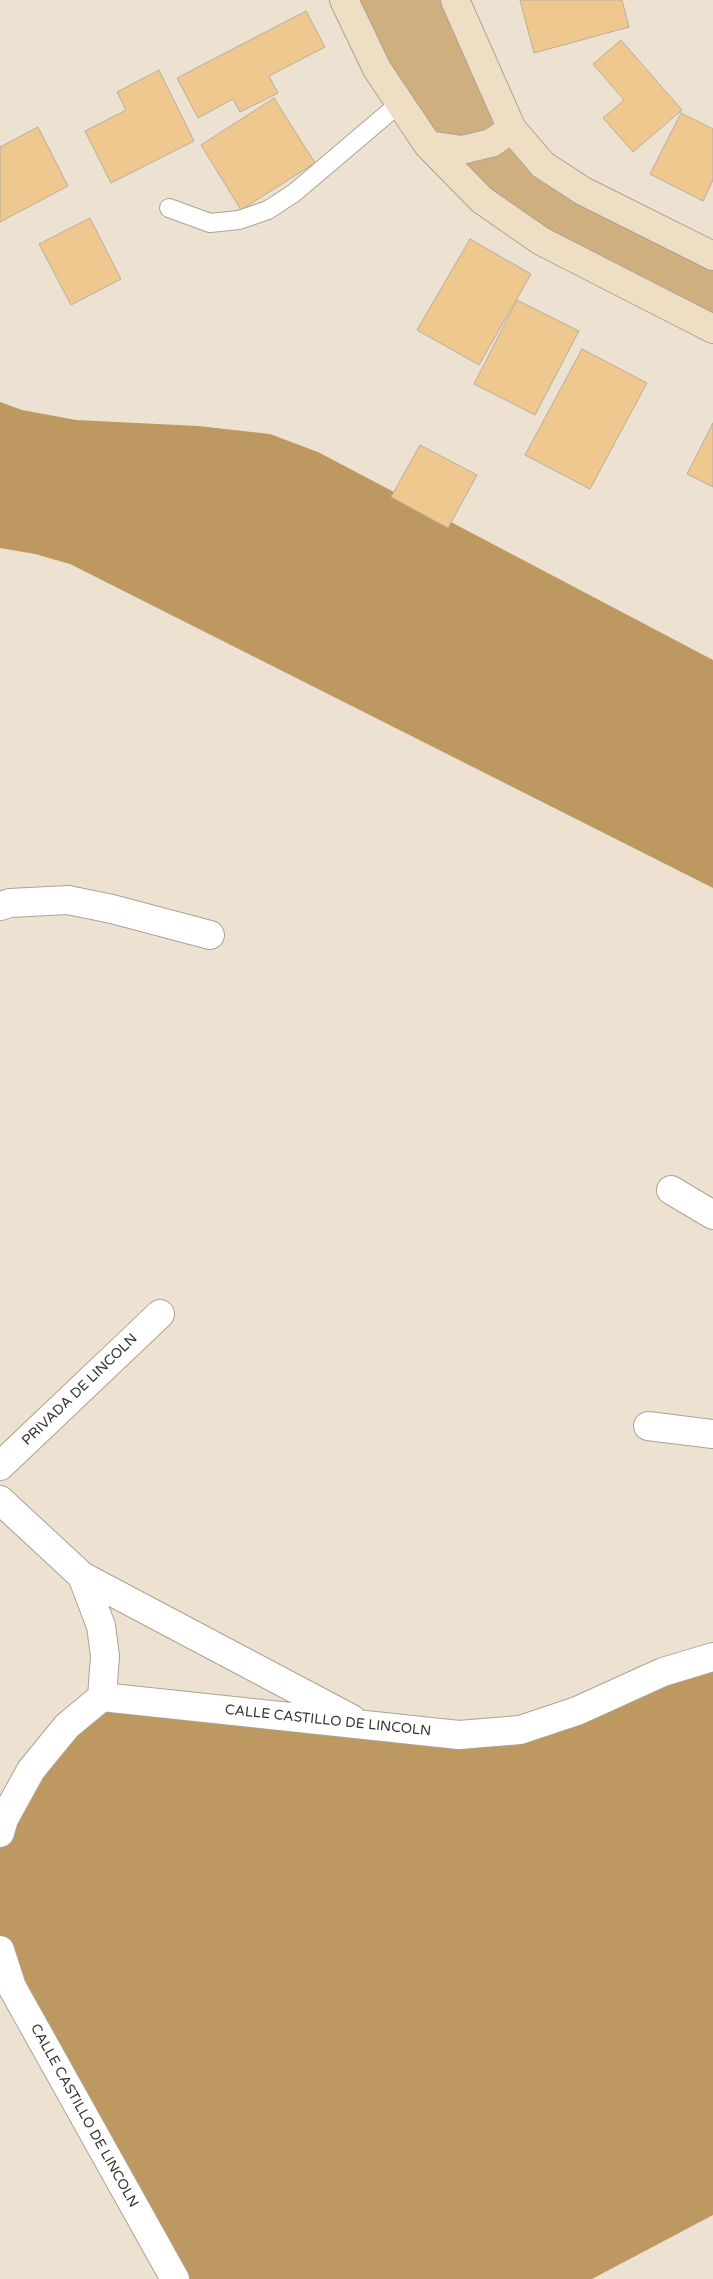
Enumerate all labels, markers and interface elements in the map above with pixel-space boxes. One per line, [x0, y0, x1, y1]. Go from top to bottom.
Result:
street label: PRIVADA DE LINCOLN [19, 1331, 141, 1449]
street label: CALLE CASTILLO DE LINCOLN [224, 1702, 432, 1740]
street label: CALLE CASTILLO DE LINCOLN [26, 2021, 142, 2211]

